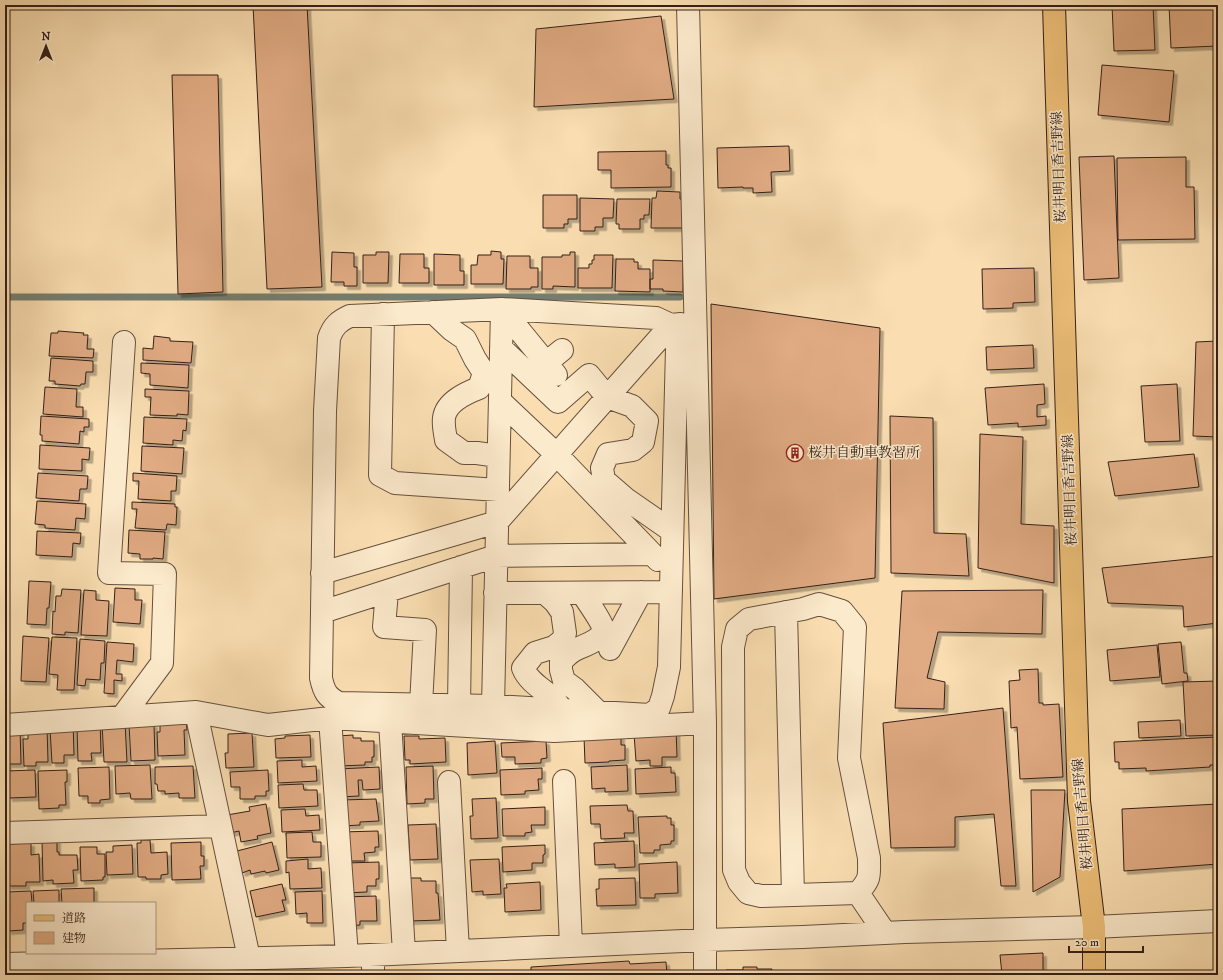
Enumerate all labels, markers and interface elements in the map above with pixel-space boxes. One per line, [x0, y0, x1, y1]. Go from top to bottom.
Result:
north arrow [26, 26, 66, 66]
text: N [41, 30, 51, 44]
street label: 桜井明日香吉野線 [1048, 111, 1070, 223]
street label: 桜井明日香吉野線 [1059, 434, 1081, 546]
building icon: 桜井自動車教習所 [785, 443, 805, 463]
place label: 桜井自動車教習所 [808, 444, 920, 462]
street label: 桜井明日香吉野線 [1069, 757, 1097, 871]
legend [26, 902, 156, 954]
text: 道路 [62, 911, 86, 926]
scale bar [1069, 928, 1143, 954]
text: 建物 [62, 931, 86, 946]
text: 20 m [1075, 935, 1099, 950]

